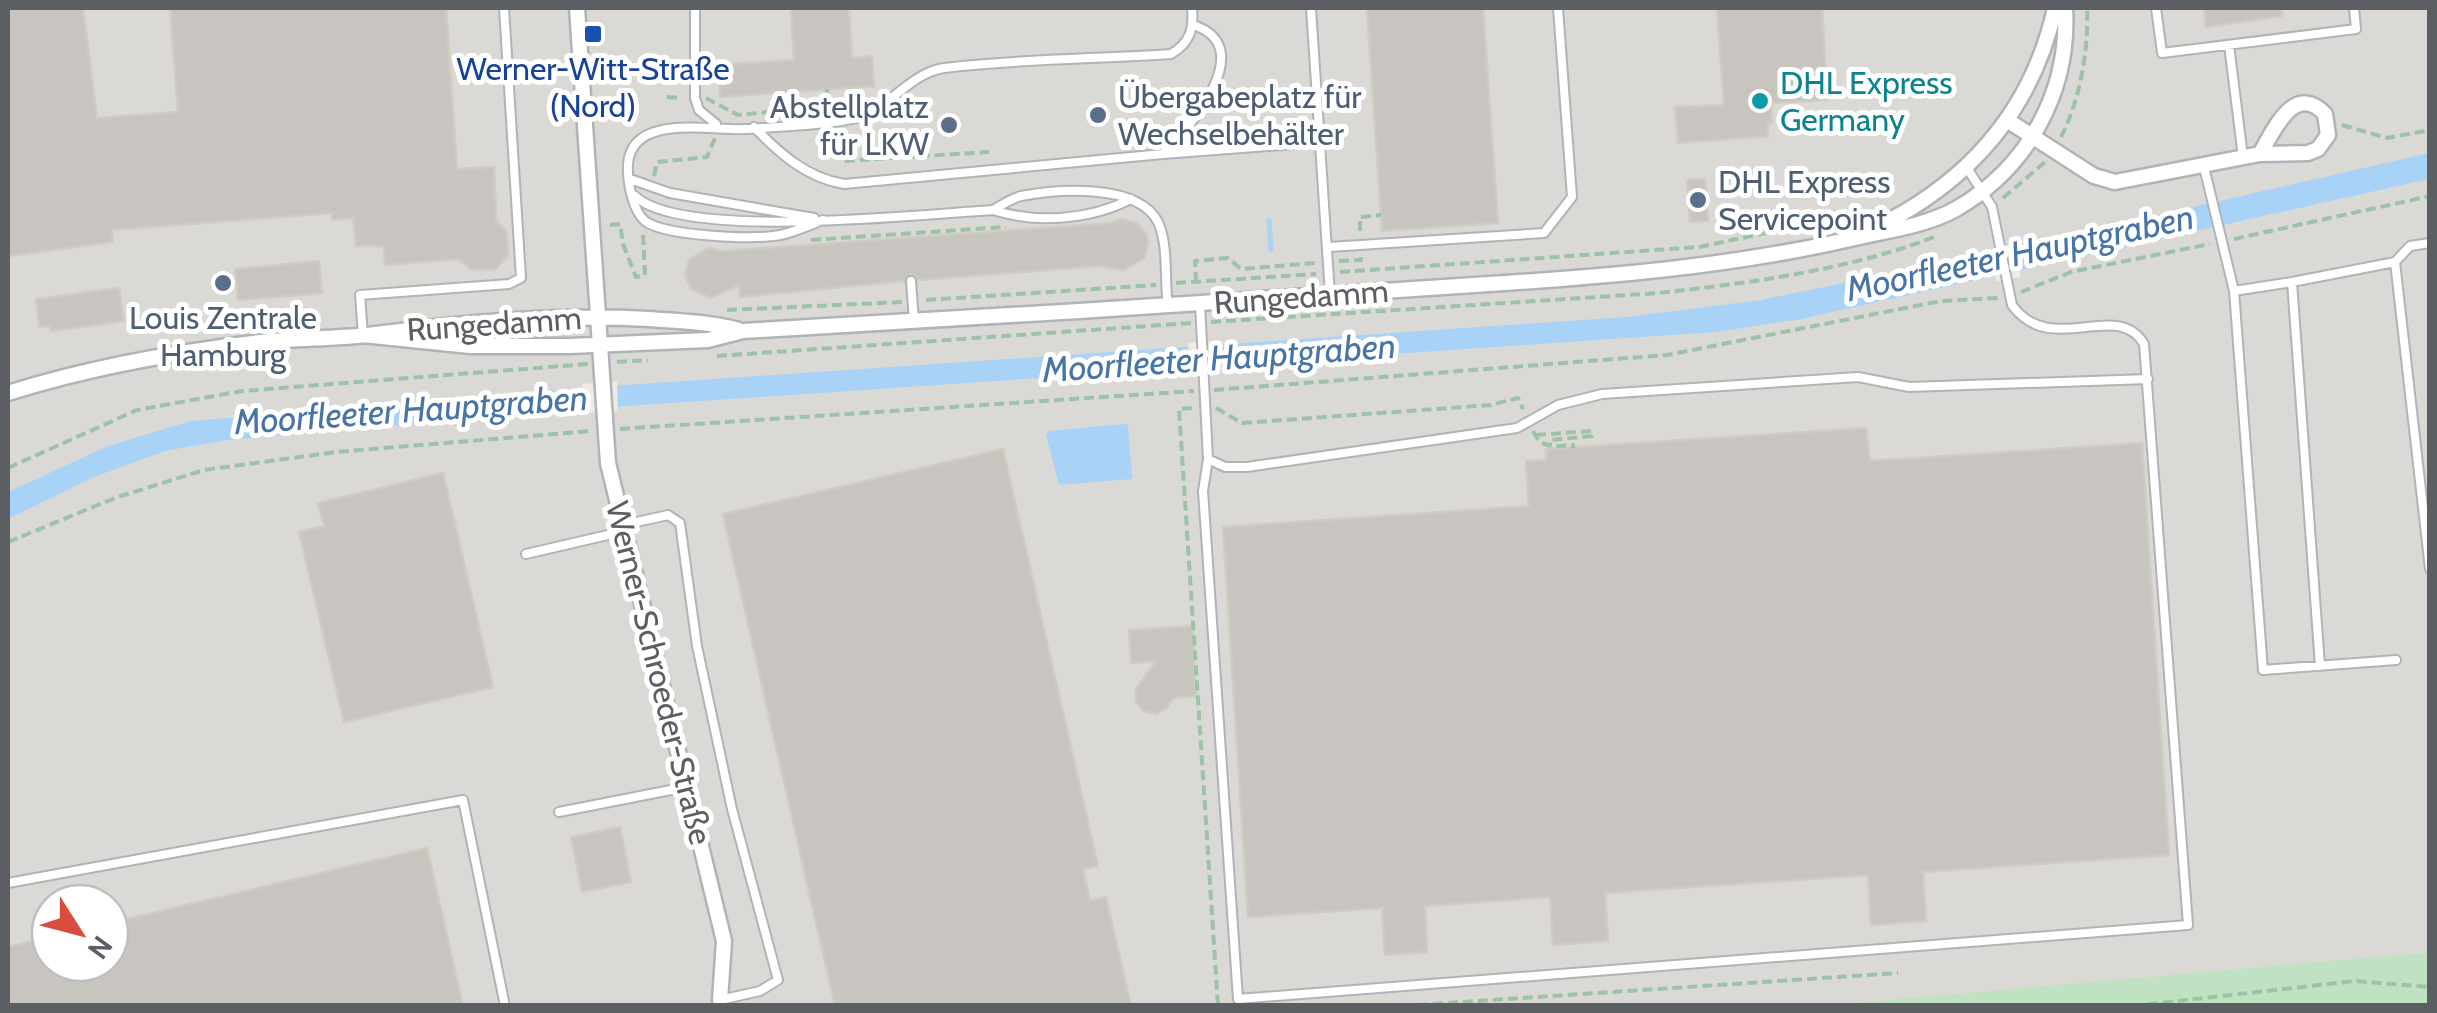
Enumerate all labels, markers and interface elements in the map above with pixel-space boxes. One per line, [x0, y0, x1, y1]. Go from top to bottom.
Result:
marker: Werner-Witt-Straße (Nord) [582, 23, 604, 45]
place label: Werner-Witt-Straße (Nord) [456, 49, 730, 125]
place label: DHL Express Germany [1780, 63, 1952, 139]
place label: Übergabeplatz für Wechselbehälter [1118, 77, 1362, 153]
place label: Abstellplatz für LKW [770, 87, 930, 163]
marker: DHL Express Germany [1749, 90, 1771, 112]
marker: Übergabeplatz für Wechselbehälter [1087, 104, 1109, 126]
marker: Abstellplatz für LKW [938, 114, 960, 136]
place label: DHL Express Servicepoint [1718, 162, 1890, 238]
marker: DHL Express Servicepoint [1687, 189, 1709, 211]
water label: Moorfleeter Hauptgraben [1841, 195, 2197, 311]
street label: Rungedamm [1212, 271, 1390, 322]
marker: Louis Zentrale Hamburg [212, 272, 234, 294]
place label: Louis Zentrale Hamburg [129, 298, 317, 374]
street label: Rungedamm [405, 298, 583, 349]
water label: Moorfleeter Hauptgraben [1040, 324, 1397, 391]
water label: Moorfleeter Hauptgraben [232, 376, 589, 443]
street label: Werner-Schroeder-Straße [598, 497, 721, 848]
north arrow [30, 883, 130, 983]
text: N [81, 930, 120, 966]

